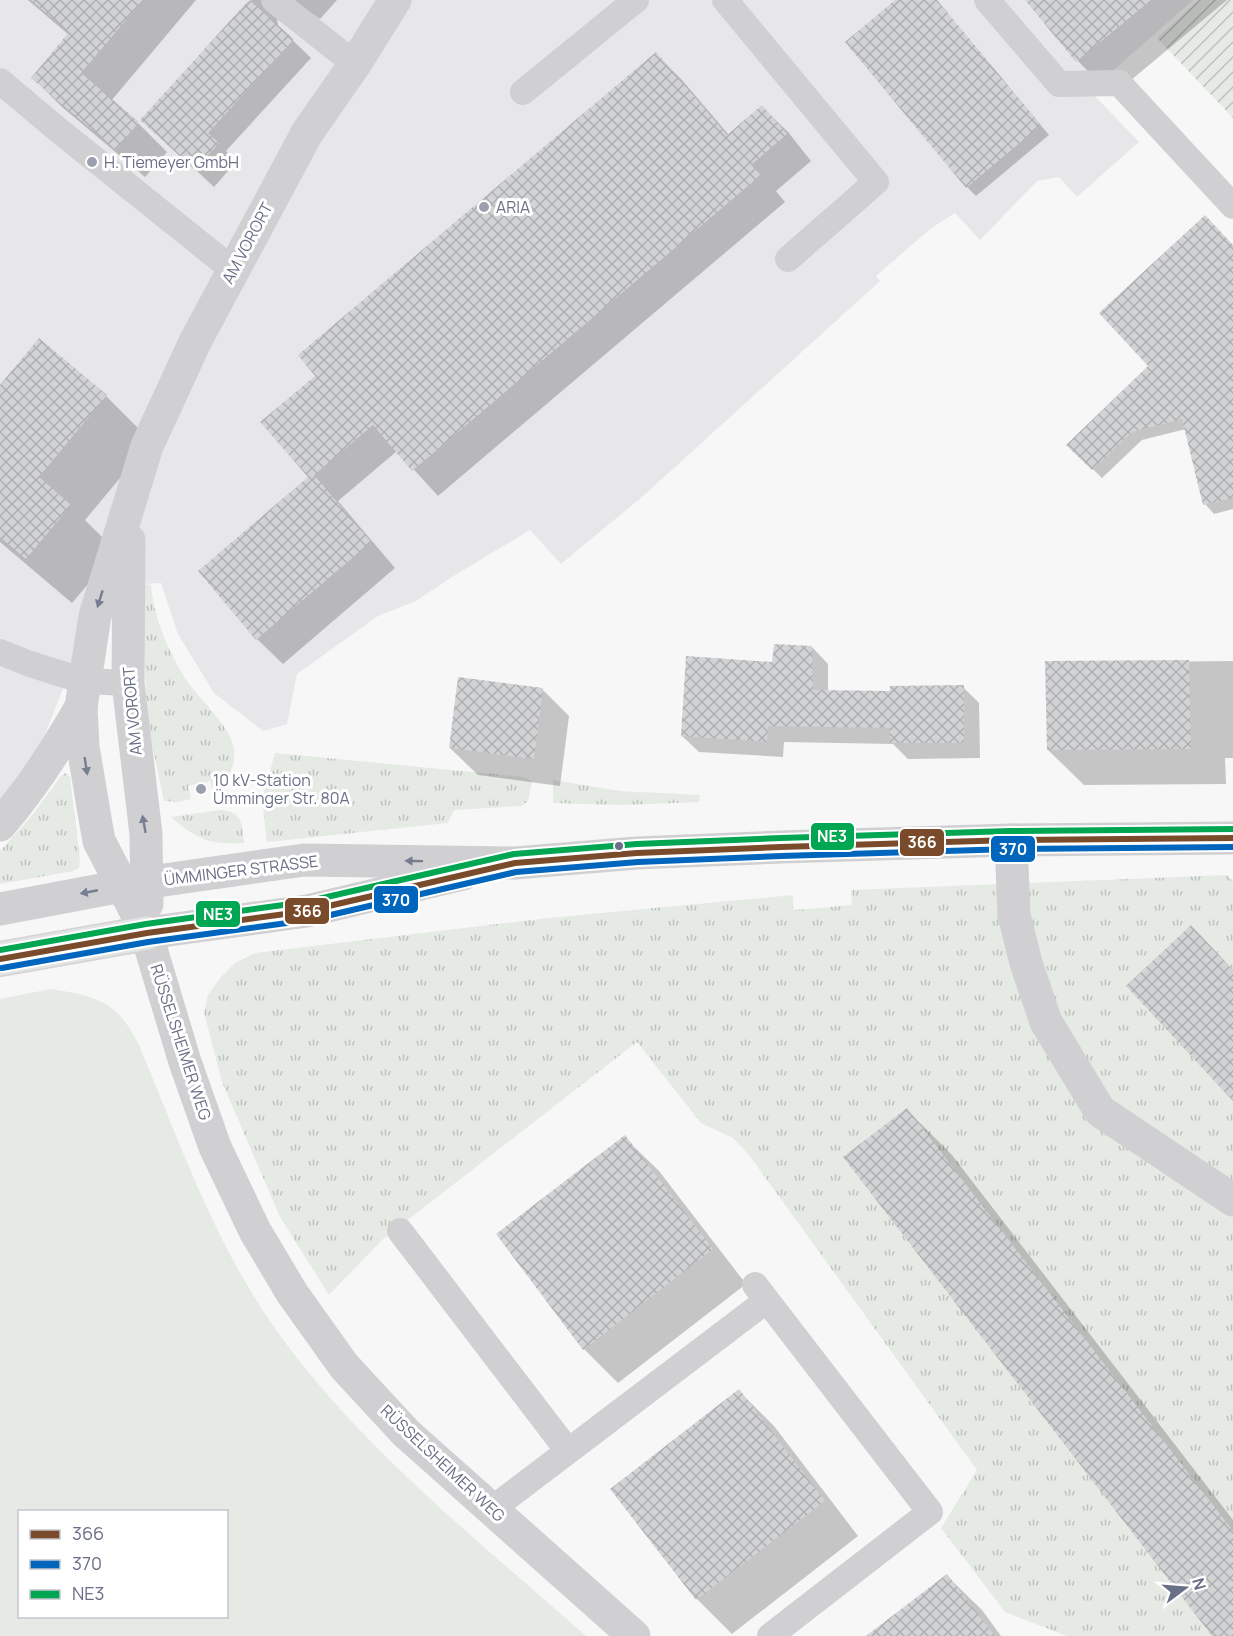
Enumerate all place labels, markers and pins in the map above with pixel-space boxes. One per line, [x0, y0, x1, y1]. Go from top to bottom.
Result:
place label: H. Tiemeyer GmbH [104, 151, 239, 173]
marker: H. Tiemeyer GmbH [85, 155, 99, 169]
place label: ARIA [496, 196, 530, 218]
marker: ARIA [477, 200, 491, 214]
place label: 10 kV-Station Ümminger Str. 80A [213, 769, 350, 809]
marker: 10 kV-Station Ümminger Str. 80A [194, 782, 208, 796]
unlabelled marker [613, 840, 625, 852]

